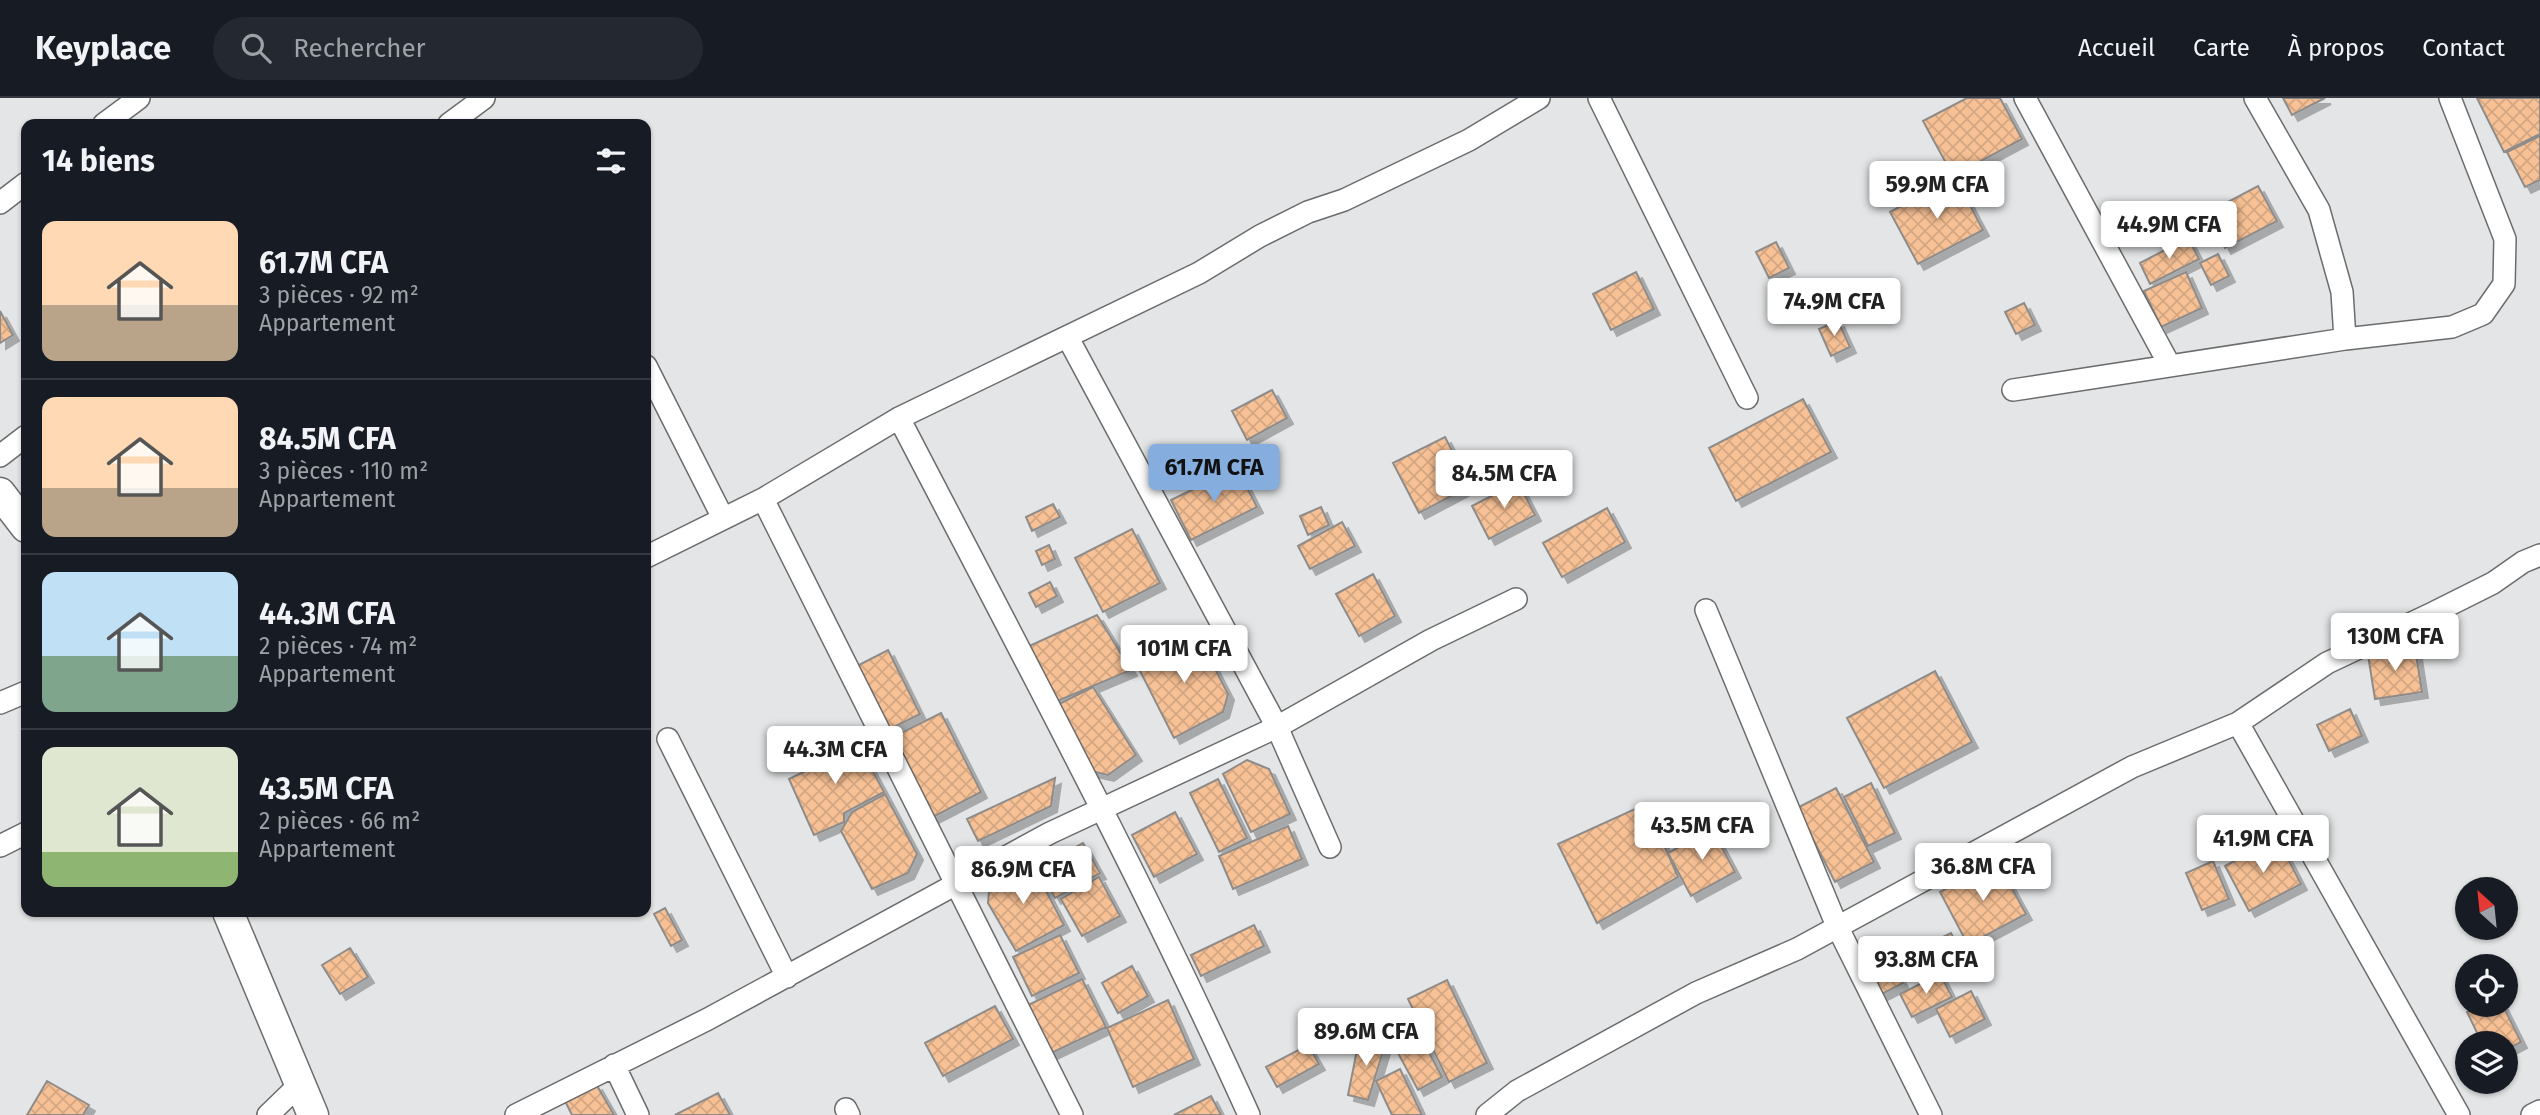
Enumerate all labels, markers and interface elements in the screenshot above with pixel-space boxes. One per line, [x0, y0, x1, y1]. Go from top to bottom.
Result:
search box [213, 17, 703, 80]
text: Keyplace [35, 28, 171, 68]
icon: search [237, 29, 275, 67]
text: Rechercher [293, 33, 426, 64]
text: Accueil [2078, 34, 2155, 62]
text: Carte [2193, 34, 2250, 62]
text: À propos [2288, 34, 2384, 62]
text: Contact [2422, 34, 2505, 62]
icon: filters [592, 142, 630, 180]
text: 14 biens [42, 143, 155, 179]
pin: 59.9M CFA [1857, 162, 2017, 221]
text: 59.9M CFA [1885, 170, 1989, 198]
pin: 44.9M CFA [2089, 202, 2249, 261]
text: 44.9M CFA [2117, 210, 2221, 238]
text: 61.7M CFA [259, 245, 388, 281]
icon: home [98, 249, 182, 333]
pin: 74.9M CFA [1754, 278, 1914, 338]
text: 3 pièces · 92 m² [259, 281, 419, 309]
text: 74.9M CFA [1783, 287, 1885, 315]
text: Appartement [259, 309, 395, 337]
text: 84.5M CFA [259, 421, 396, 457]
icon: home [98, 425, 182, 509]
pin: 61.7M CFA [1134, 444, 1294, 504]
pin: 84.5M CFA [1424, 450, 1584, 510]
text: 61.7M CFA [1164, 453, 1264, 481]
text: 3 pièces · 110 m² [259, 457, 428, 485]
text: 84.5M CFA [1452, 459, 1556, 487]
text: Appartement [259, 485, 395, 513]
text: 44.3M CFA [259, 596, 395, 632]
icon: home [98, 600, 182, 684]
pin: 130M CFA [2323, 614, 2467, 673]
text: 130M CFA [2347, 622, 2443, 650]
pin: 101M CFA [1112, 626, 1256, 685]
text: 2 pièces · 74 m² [259, 632, 417, 660]
text: 101M CFA [1137, 634, 1231, 662]
text: Appartement [259, 660, 395, 688]
pin: 44.3M CFA [755, 726, 915, 786]
text: 44.3M CFA [783, 735, 887, 763]
text: 43.5M CFA [259, 771, 393, 807]
icon: home [98, 775, 182, 859]
pin: 43.5M CFA [1622, 802, 1782, 862]
text: 2 pièces · 66 m² [259, 807, 420, 835]
text: 43.5M CFA [1650, 811, 1754, 839]
pin: 41.9M CFA [2183, 816, 2343, 875]
text: 41.9M CFA [2213, 824, 2313, 852]
text: Appartement [259, 835, 395, 863]
pin: 36.8M CFA [1903, 844, 2063, 903]
pin: 86.9M CFA [943, 846, 1103, 906]
text: 36.8M CFA [1931, 852, 2035, 880]
text: 86.9M CFA [971, 855, 1075, 883]
north arrow [2455, 877, 2518, 940]
map controls [2455, 877, 2518, 1094]
pin: 93.8M CFA [1846, 936, 2006, 996]
text: 93.8M CFA [1874, 945, 1978, 973]
button: locate [2455, 954, 2518, 1017]
pin: 89.6M CFA [1286, 1009, 1446, 1068]
text: 89.6M CFA [1314, 1017, 1418, 1045]
button: layers [2455, 1031, 2518, 1094]

